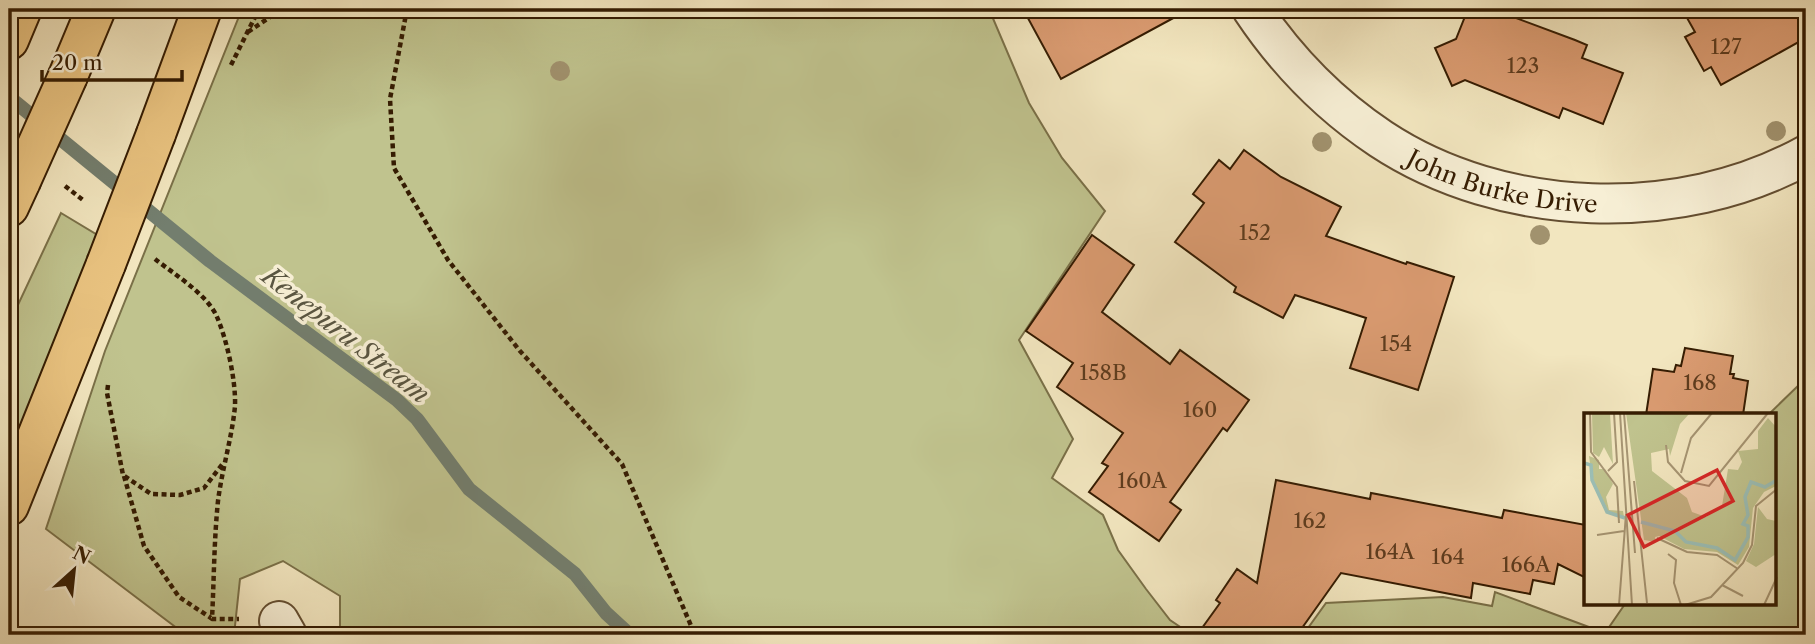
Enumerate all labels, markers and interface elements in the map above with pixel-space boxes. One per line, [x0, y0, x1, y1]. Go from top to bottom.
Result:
house number: 127 [1710, 34, 1742, 59]
scale bar [42, 38, 182, 82]
text: 20 m [52, 50, 103, 75]
house number: 123 [1507, 53, 1539, 78]
street label: John Burke Drive [1399, 141, 1598, 218]
house number: 152 [1239, 220, 1271, 245]
water label: Kenepuru Stream [254, 259, 436, 410]
house number: 154 [1380, 331, 1412, 356]
house number: 158B [1079, 360, 1127, 385]
house number: 168 [1683, 370, 1717, 395]
house number: 160 [1183, 397, 1217, 422]
inset map [1584, 413, 1776, 606]
house number: 160A [1117, 468, 1167, 493]
house number: 162 [1293, 508, 1327, 533]
north arrow [38, 536, 108, 606]
house number: 164A [1366, 539, 1415, 564]
text: N [69, 541, 94, 569]
house number: 164 [1431, 544, 1465, 569]
house number: 166A [1502, 552, 1551, 577]

